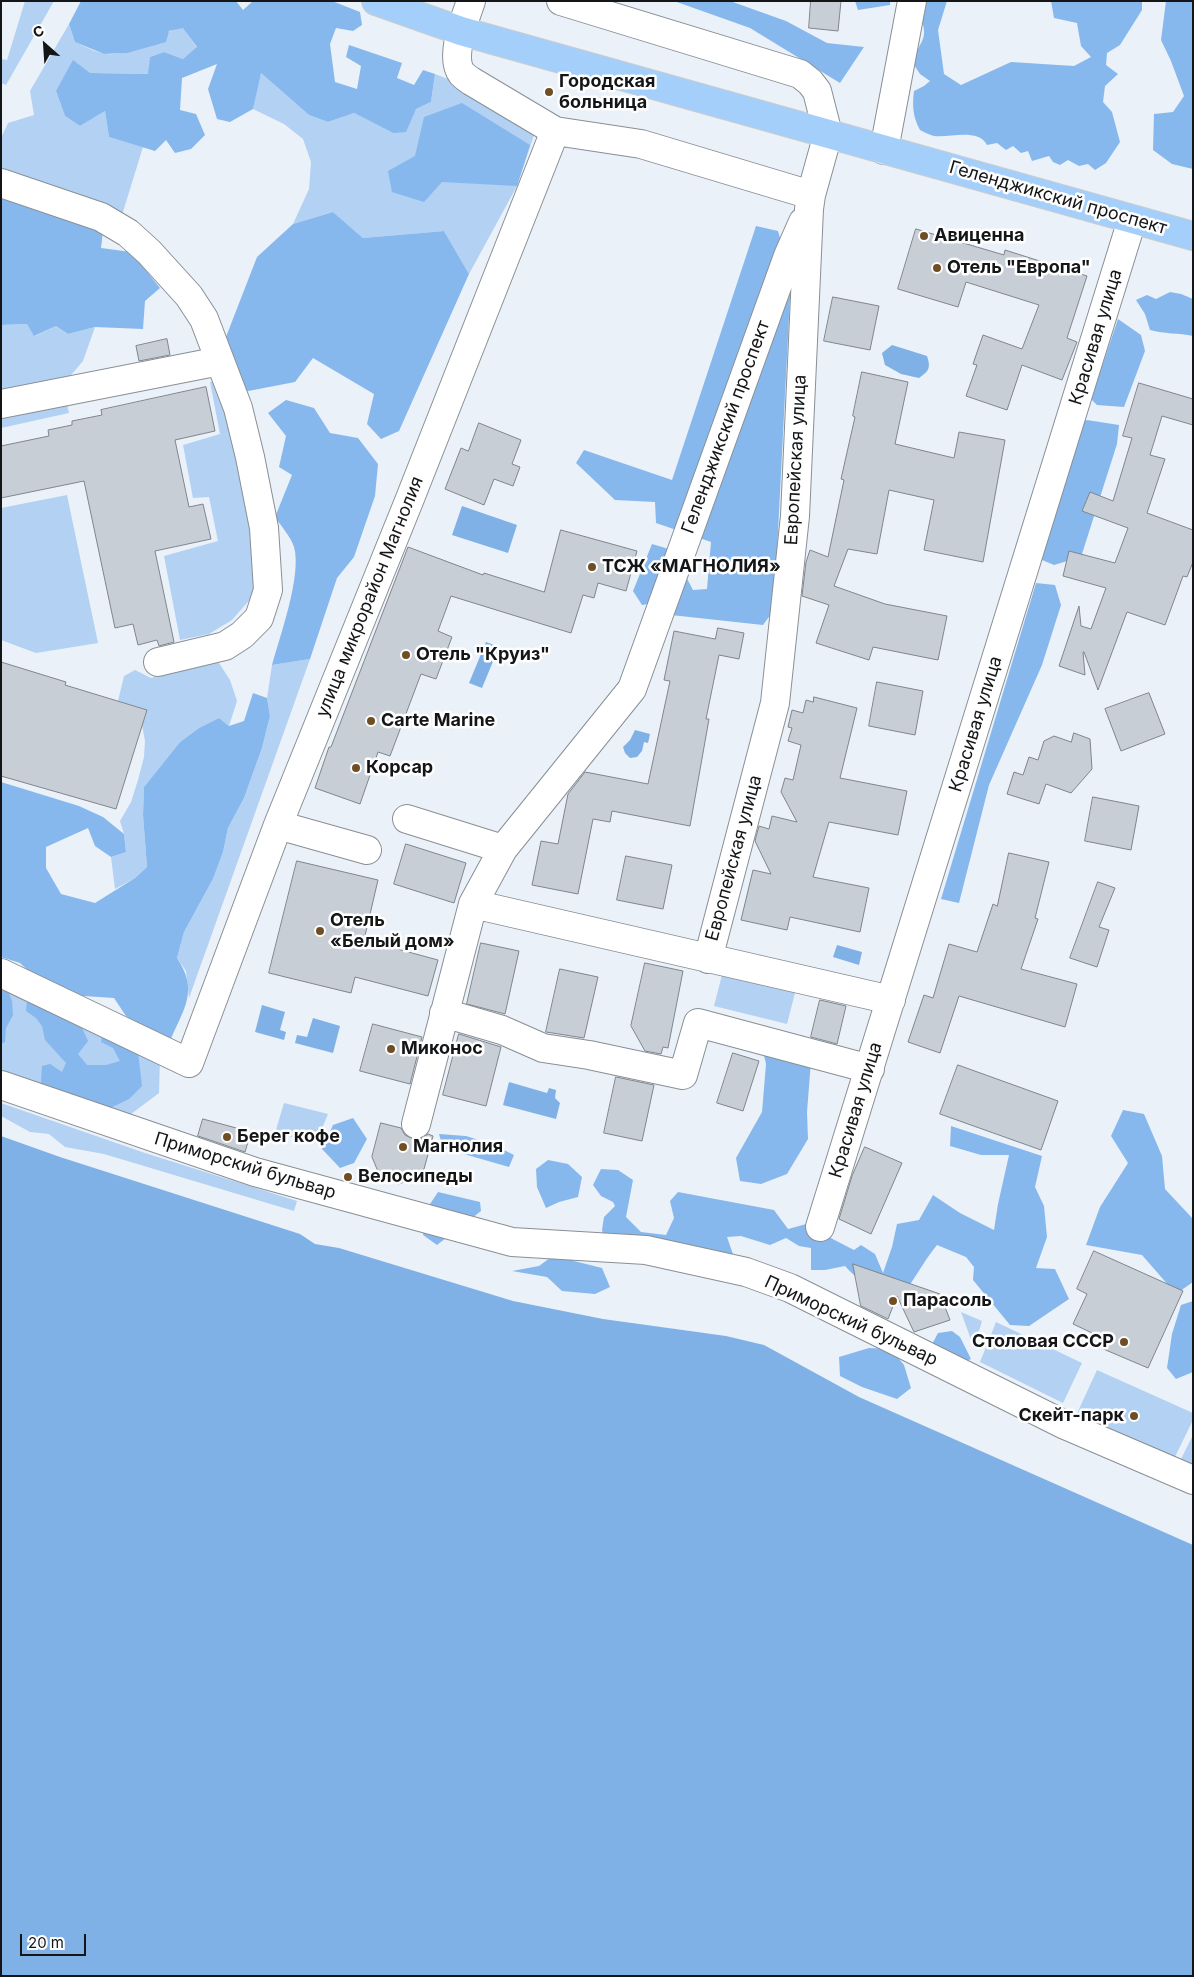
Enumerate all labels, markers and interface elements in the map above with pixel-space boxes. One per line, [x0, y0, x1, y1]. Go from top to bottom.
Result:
north arrow [20, 20, 70, 70]
text: С [30, 21, 47, 41]
place label: Городская больница [559, 71, 655, 114]
marker: Городская больница [543, 86, 555, 98]
street label: Геленджикский проспект [947, 157, 1169, 239]
place label: Авиценна [934, 225, 1024, 247]
marker: Авиценна [918, 230, 930, 242]
place label: Отель "Европа" [947, 257, 1091, 279]
marker: Отель "Европа" [931, 262, 943, 274]
street label: Красивая улица [1065, 267, 1127, 407]
street label: Геленджикский проспект [677, 318, 775, 536]
street label: Европейская улица [781, 374, 811, 546]
street label: улица микрорайон Магнолия [312, 474, 428, 720]
place label: ТСЖ «МАГНОЛИЯ» [602, 556, 781, 578]
marker: ТСЖ «МАГНОЛИЯ» [586, 561, 598, 573]
place label: Отель "Круиз" [416, 644, 550, 666]
marker: Отель "Круиз" [400, 649, 412, 661]
street label: Красивая улица [945, 654, 1007, 794]
place label: Carte Marine [381, 710, 495, 732]
marker: Carte Marine [365, 715, 377, 727]
place label: Корсар [366, 757, 433, 779]
marker: Корсар [350, 762, 362, 774]
street label: Европейская улица [701, 773, 767, 943]
place label: Отель «Белый дом» [330, 910, 455, 952]
marker: Отель «Белый дом» [314, 925, 326, 937]
place label: Миконос [401, 1038, 483, 1060]
street label: Красивая улица [825, 1040, 887, 1180]
marker: Миконос [385, 1043, 397, 1055]
place label: Берег кофе [237, 1126, 340, 1148]
street label: Приморский бульвар [152, 1128, 338, 1204]
marker: Берег кофе [221, 1131, 233, 1143]
place label: Магнолия [413, 1136, 503, 1158]
marker: Магнолия [397, 1141, 409, 1153]
place label: Велосипеды [358, 1166, 473, 1188]
marker: Велосипеды [342, 1171, 354, 1183]
street label: Приморский бульвар [761, 1271, 941, 1371]
place label: Парасоль [903, 1290, 992, 1312]
marker: Парасоль [887, 1295, 899, 1307]
place label: Столовая СССР [972, 1331, 1114, 1353]
marker: Столовая СССР [1118, 1336, 1130, 1348]
place label: Скейт-парк [1018, 1405, 1124, 1427]
marker: Скейт-парк [1128, 1410, 1140, 1422]
scale bar [22, 1924, 89, 1956]
text: 20 m [28, 1933, 64, 1952]

